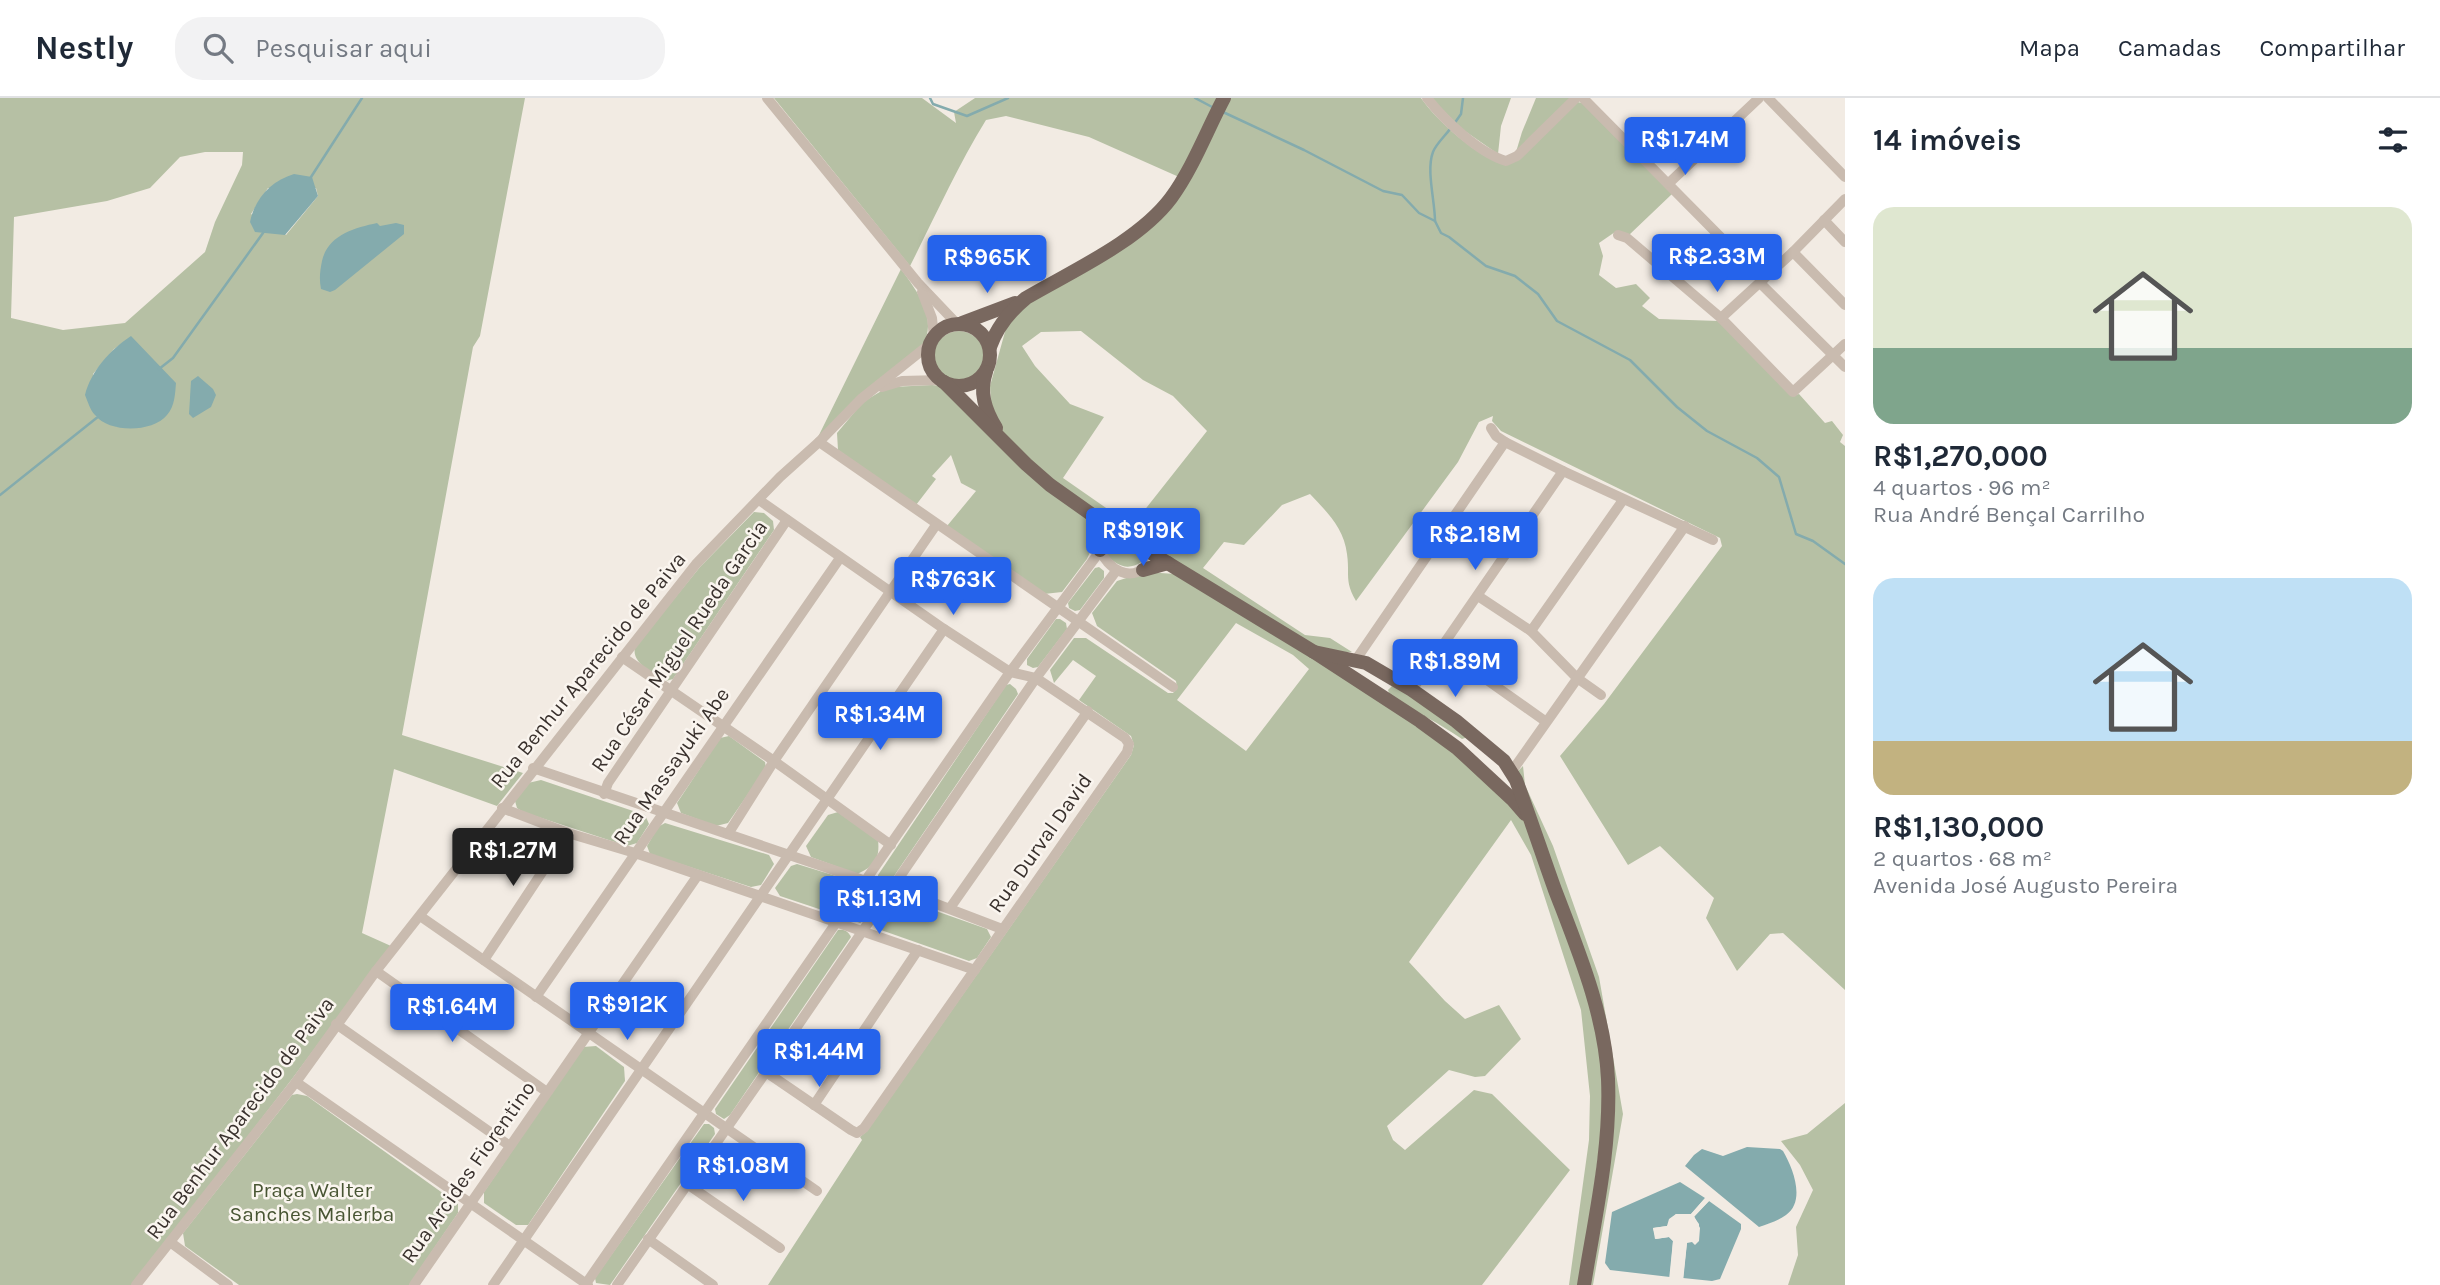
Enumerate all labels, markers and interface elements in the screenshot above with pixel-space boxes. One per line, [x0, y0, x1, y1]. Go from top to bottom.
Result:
search box [175, 17, 665, 80]
text: Nestly [35, 29, 133, 67]
icon: search [199, 29, 237, 67]
text: Pesquisar aqui [255, 33, 432, 64]
text: Mapa [2019, 34, 2080, 62]
text: Camadas [2118, 34, 2222, 62]
text: Compartilhar [2260, 34, 2405, 62]
pin: R$1.74M [1620, 118, 1750, 177]
icon: filters [2374, 121, 2412, 159]
text: 14 imóveis [1873, 122, 2022, 158]
text: R$1.74M [1640, 126, 1730, 153]
pin: R$2.33M [1652, 234, 1782, 294]
pin: R$965K [930, 236, 1044, 295]
text: R$2.33M [1668, 243, 1766, 270]
text: R$965K [943, 244, 1031, 271]
icon: home [2080, 253, 2206, 379]
text: R$1,270,000 [1873, 438, 2048, 474]
text: 4 quartos · 96 m² [1873, 474, 2051, 501]
text: Rua André Bençal Carrilho [1873, 501, 2145, 528]
pin: R$919K [1086, 508, 1200, 568]
pin: R$2.18M [1410, 512, 1540, 572]
street label: Rua César Miguel Rueda Garcia [586, 516, 772, 776]
text: R$919K [1102, 517, 1184, 544]
text: R$2.18M [1429, 521, 1521, 548]
street label: Rua Benhur Aparecido de Paiva [485, 547, 691, 793]
pin: R$763K [896, 558, 1010, 617]
text: R$763K [910, 566, 996, 593]
icon: home [2080, 624, 2206, 750]
pin: R$1.89M [1390, 640, 1520, 699]
text: R$1.89M [1409, 648, 1501, 675]
street label: Rua Massayuki Abe [608, 683, 734, 849]
pin: R$1.34M [815, 692, 945, 752]
text: R$1.34M [834, 701, 926, 728]
street label: Rua Durval David [983, 769, 1097, 917]
text: R$1,130,000 [1873, 809, 2044, 845]
pin: R$1.27M [448, 828, 578, 888]
text: R$1.27M [468, 837, 558, 864]
text: 2 quartos · 68 m² [1873, 845, 2052, 872]
text: Avenida José Augusto Pereira [1873, 872, 2178, 899]
pin: R$1.13M [814, 876, 944, 936]
text: R$1.13M [836, 885, 922, 912]
pin: R$912K [570, 982, 684, 1042]
pin: R$1.64M [387, 984, 517, 1044]
text: R$912K [586, 991, 668, 1018]
street label: Rua Benhur Aparecido de Paiva [141, 992, 339, 1244]
text: R$1.64M [406, 993, 498, 1020]
pin: R$1.44M [754, 1030, 884, 1089]
text: R$1.44M [773, 1038, 865, 1065]
street label: Rua Arcides Fiorentino [396, 1077, 540, 1267]
pin: R$1.08M [678, 1144, 808, 1203]
text: R$1.08M [696, 1152, 790, 1179]
park label: Praça Walter Sanches Malerba [230, 1178, 394, 1226]

